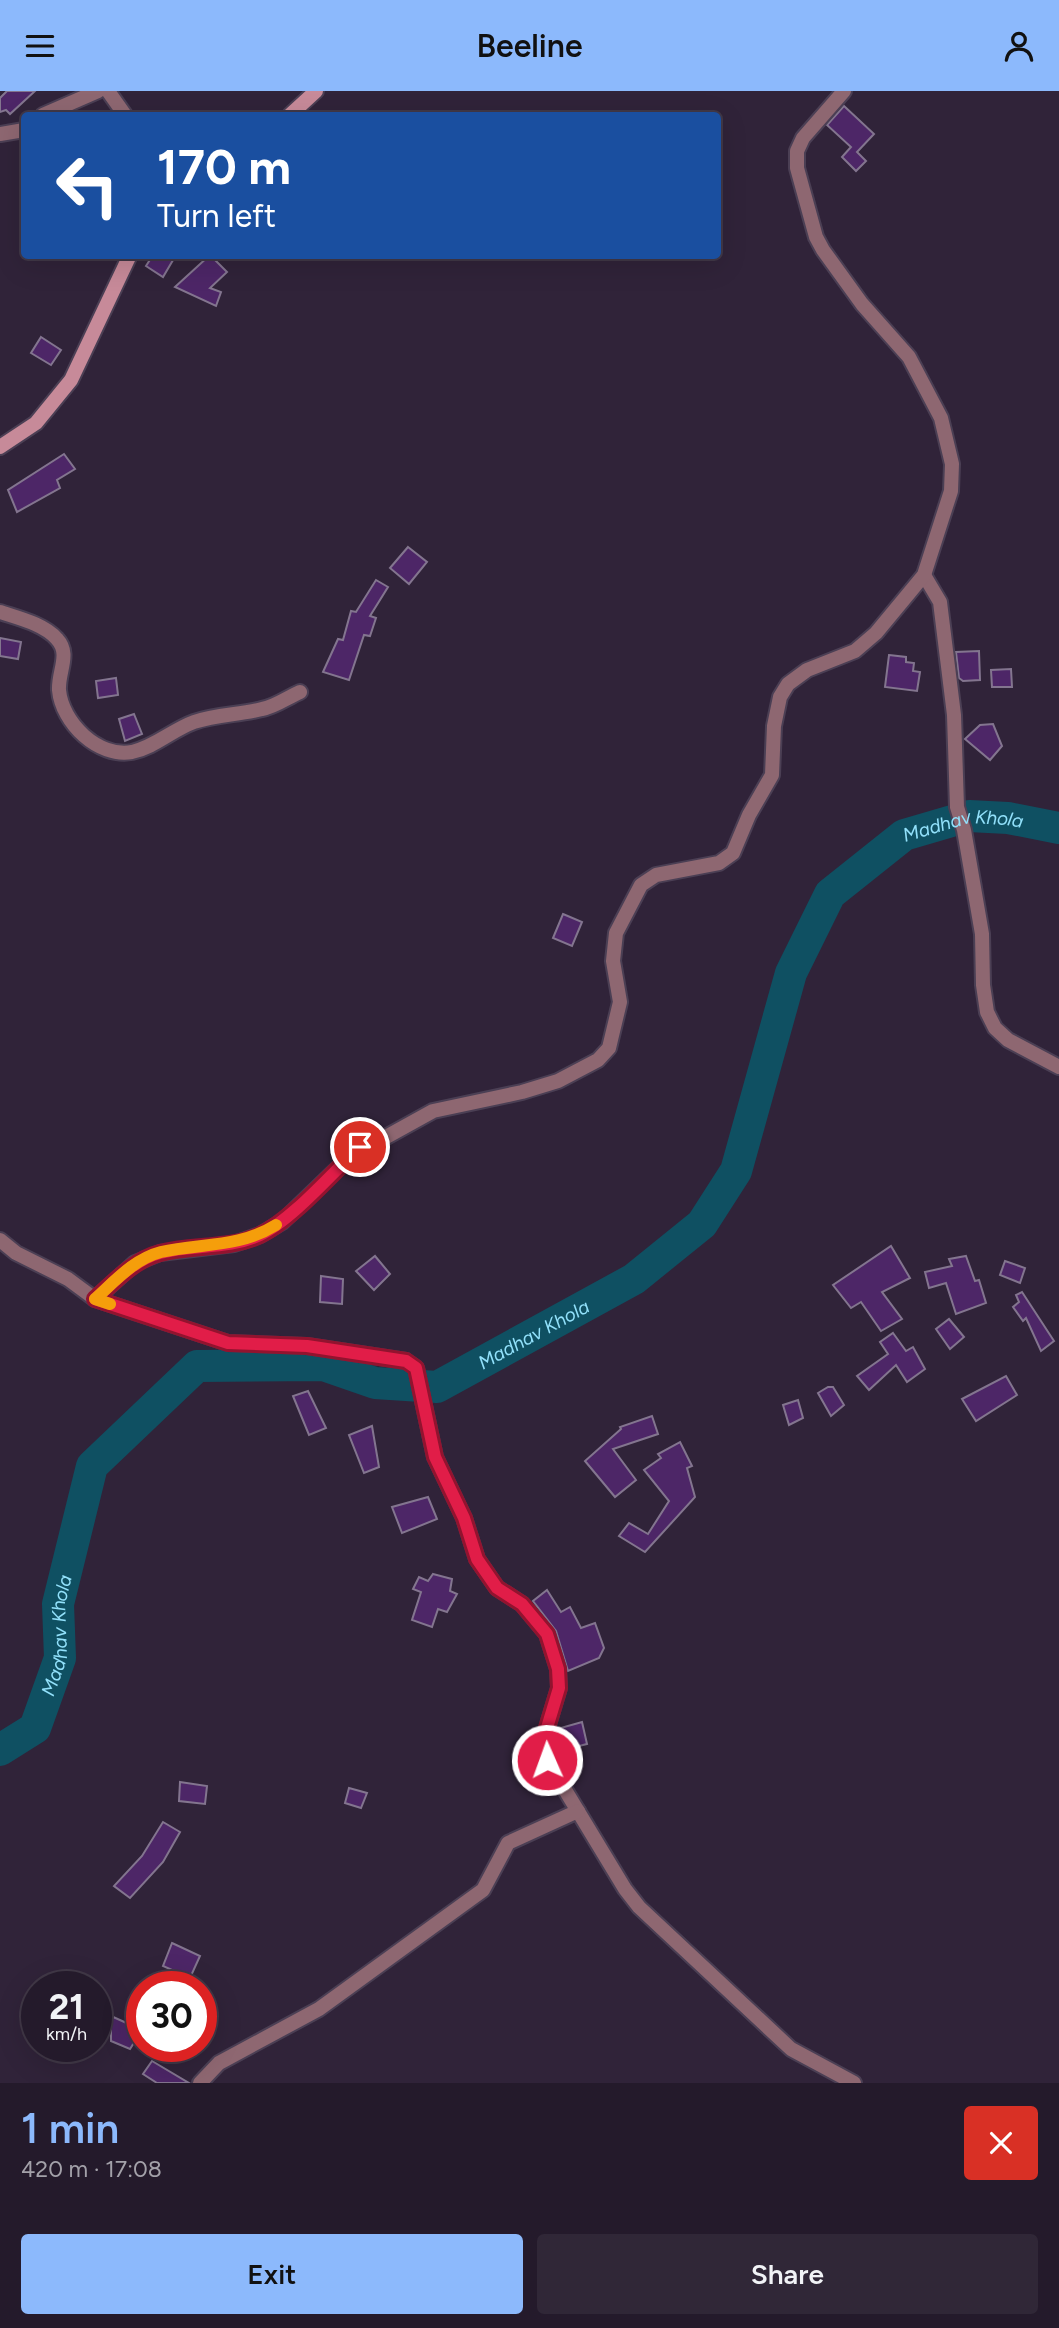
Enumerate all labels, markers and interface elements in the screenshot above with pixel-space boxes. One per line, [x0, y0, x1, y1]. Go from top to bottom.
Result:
icon: menu [21, 27, 59, 65]
text: Beeline [476, 27, 583, 65]
icon: person [1000, 27, 1038, 65]
text: 170 m [157, 137, 291, 196]
icon: left [42, 140, 133, 231]
text: Turn left [157, 197, 276, 235]
water label: Madhav Khola [900, 804, 1026, 846]
pin [330, 1117, 390, 1177]
icon: arrive [341, 1128, 379, 1166]
water label: Madhav Khola [474, 1294, 593, 1374]
water label: Madhav Khola [36, 1572, 76, 1699]
position arrow [510, 1723, 584, 1797]
speed limit sign: 30 [126, 1971, 217, 2062]
text: 21 [49, 1986, 84, 2028]
text: km/h [46, 2023, 87, 2045]
text: 1 min [21, 2103, 119, 2154]
button: close [964, 2106, 1038, 2180]
text: 420 m · 17:08 [21, 2155, 162, 2183]
button: Exit [21, 2234, 523, 2314]
button: Share [537, 2234, 1038, 2314]

